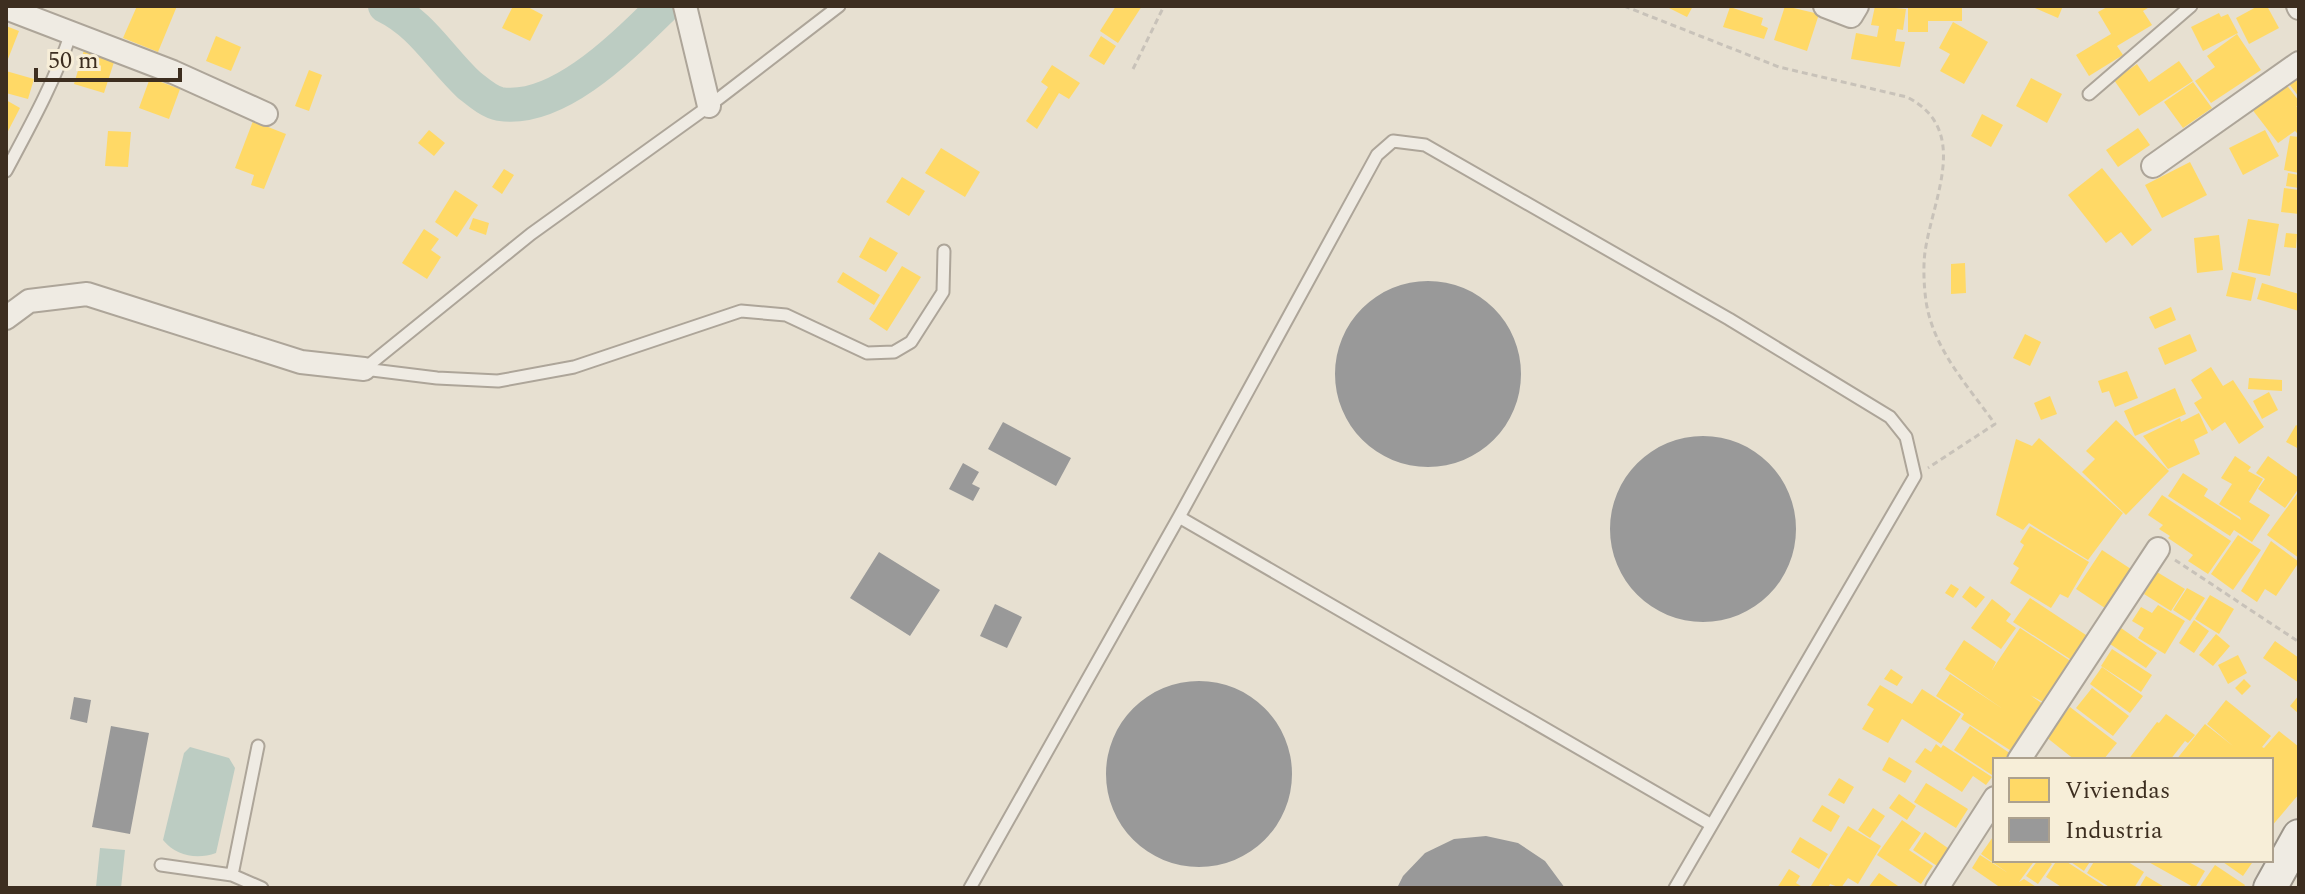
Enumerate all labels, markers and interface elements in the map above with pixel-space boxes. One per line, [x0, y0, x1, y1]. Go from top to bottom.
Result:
scale bar [36, 32, 180, 82]
text: 50 m [48, 43, 99, 79]
legend [1993, 758, 2273, 862]
text: Viviendas [2065, 773, 2170, 809]
text: Industria [2065, 813, 2163, 849]

